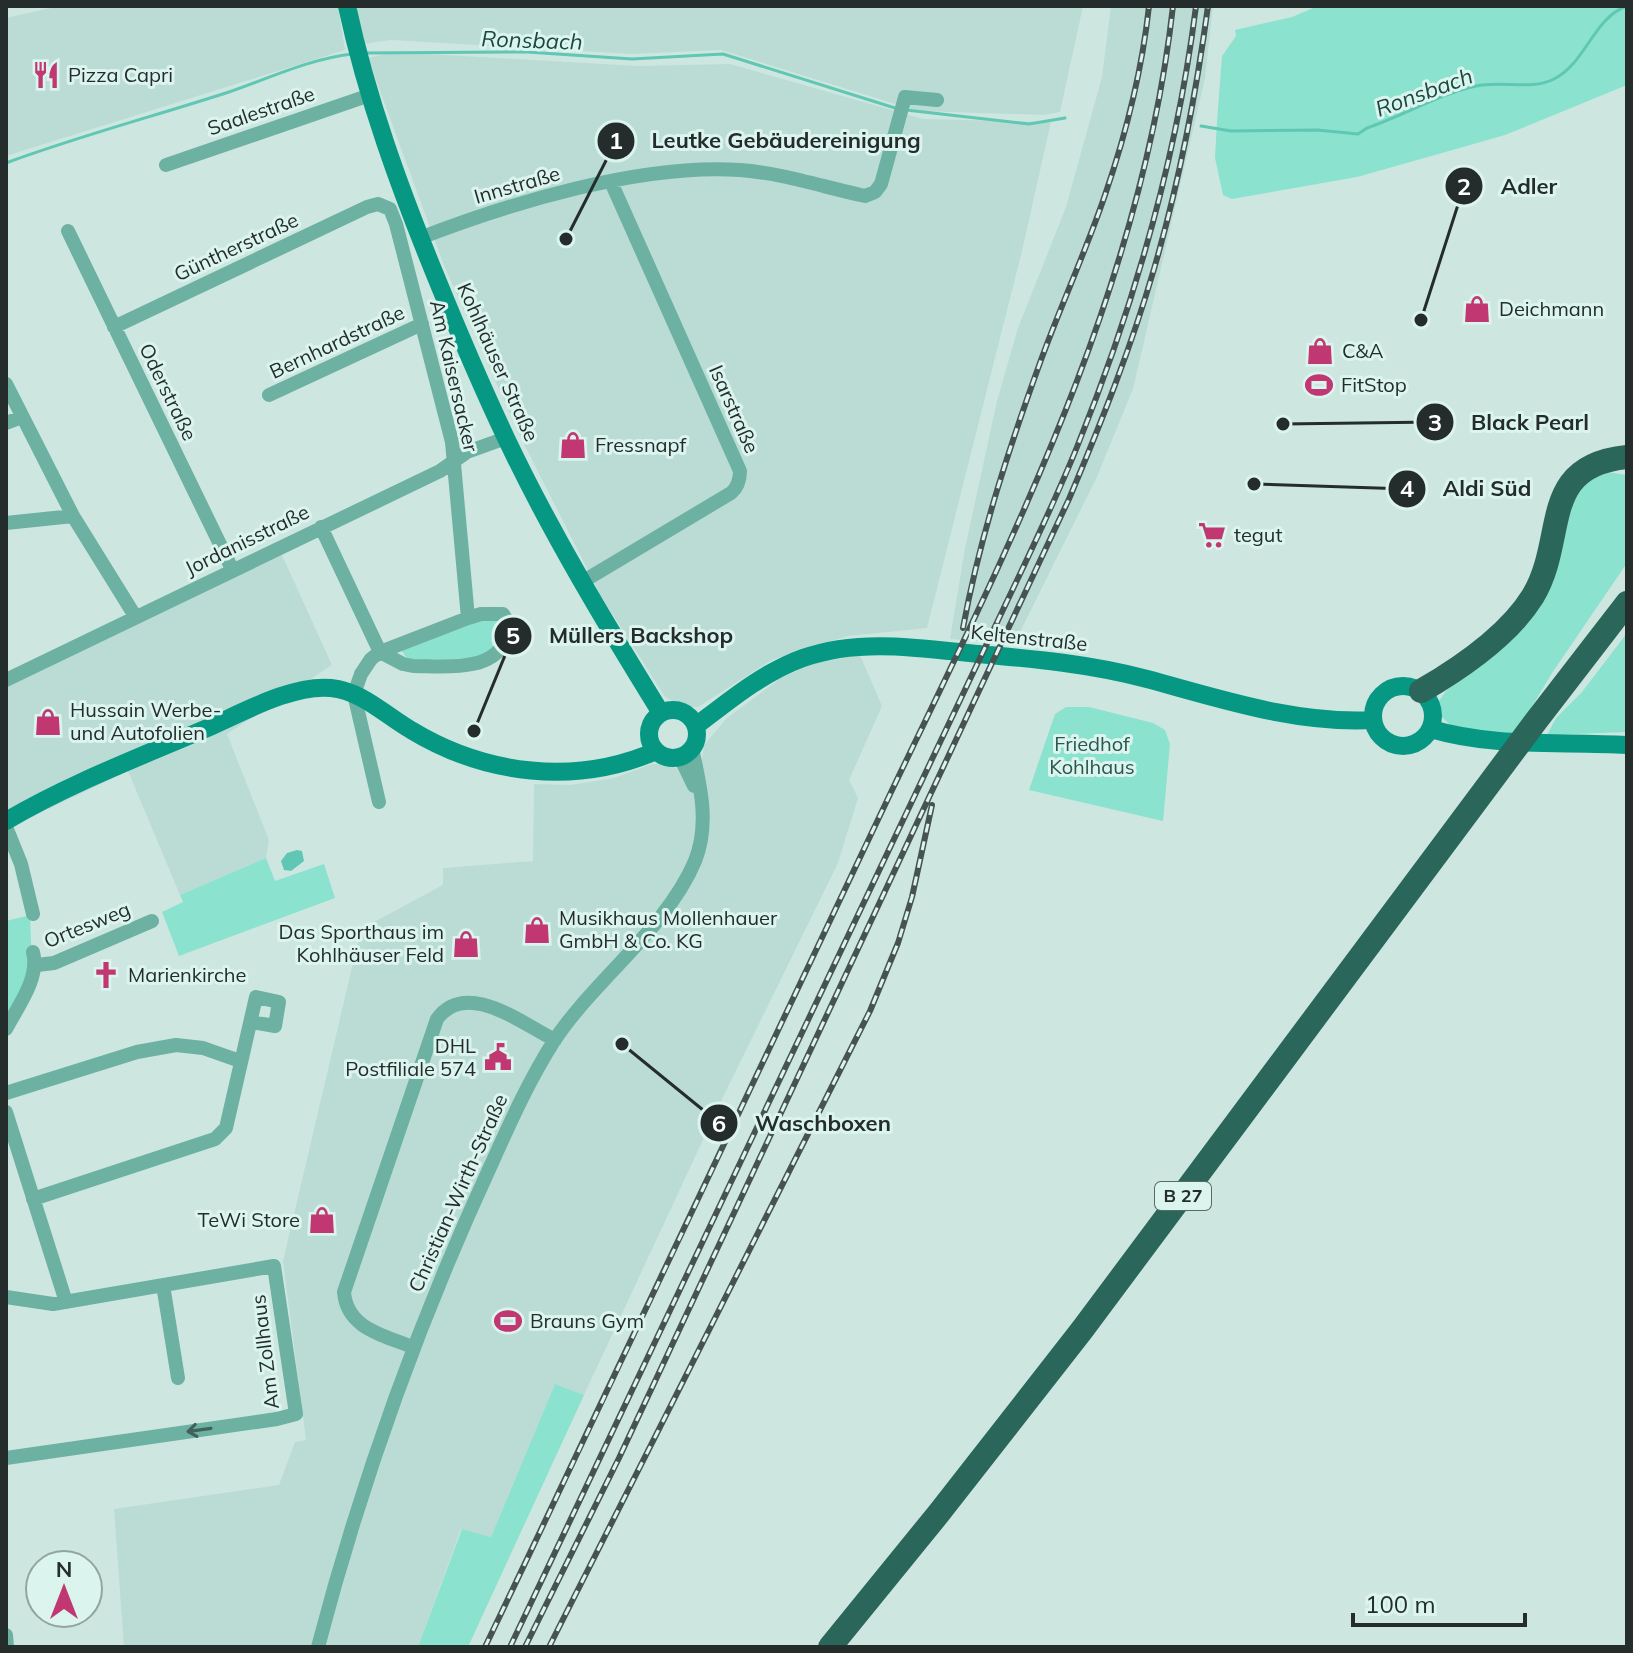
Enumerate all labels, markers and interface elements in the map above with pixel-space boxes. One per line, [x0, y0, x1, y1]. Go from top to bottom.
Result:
water label: Ronsbach [481, 24, 583, 56]
restaurant icon: Pizza Capri [31, 60, 61, 90]
water label: Ronsbach [1372, 61, 1476, 123]
place label: Pizza Capri [68, 62, 173, 87]
street label: Saalestraße [204, 81, 318, 141]
callout: Leutke Gebäudereinigung [596, 118, 937, 164]
text: 1 [609, 125, 623, 155]
text: Leutke Gebäudereinigung [651, 126, 921, 154]
street label: Innstraße [471, 160, 563, 209]
callout: Adler [1444, 163, 1573, 209]
text: 2 [1457, 171, 1471, 201]
text: Adler [1501, 172, 1558, 200]
street label: Güntherstraße [170, 207, 302, 286]
street label: Kohlhäuser Straße [452, 279, 545, 445]
shop icon: Deichmann [1462, 294, 1492, 324]
place label: Deichmann [1499, 296, 1604, 321]
street label: Am Kaisersacker [425, 298, 484, 455]
street label: Bernhardstraße [265, 299, 408, 384]
shop icon: C&A [1305, 336, 1335, 366]
place label: C&A [1342, 338, 1384, 363]
street label: Oderstraße [134, 339, 203, 444]
street label: Isarstraße [704, 361, 765, 457]
sports icon: FitStop [1304, 370, 1334, 400]
place label: FitStop [1341, 372, 1407, 397]
callout: Black Pearl [1415, 399, 1605, 445]
text: 3 [1428, 407, 1442, 437]
text: Black Pearl [1471, 408, 1589, 436]
shop icon: Fressnapf [558, 430, 588, 460]
place label: Fressnapf [595, 432, 687, 457]
callout: Aldi Süd [1387, 466, 1547, 512]
text: 4 [1400, 473, 1414, 503]
text: Aldi Süd [1443, 474, 1531, 502]
street label: Jordanisstraße [181, 499, 313, 580]
supermarket icon: tegut [1197, 520, 1227, 550]
place label: tegut [1234, 522, 1282, 547]
callout: Müllers Backshop [493, 613, 749, 659]
street label: Keltenstraße [969, 619, 1089, 656]
text: 5 [506, 620, 520, 650]
text: Müllers Backshop [549, 621, 733, 649]
place label: Hussain Werbe- und Autofolien [70, 697, 221, 745]
shop icon: Hussain Werbe- und Autofolien [33, 707, 63, 737]
park label: Friedhof Kohlhaus [1049, 731, 1135, 779]
street label: Ortesweg [40, 896, 134, 953]
place label: Musikhaus Mollenhauer GmbH & Co. KG [559, 905, 778, 953]
shop icon: Musikhaus Mollenhauer GmbH & Co. KG [522, 915, 552, 945]
place label: Das Sporthaus im Kohlhäuser Feld [279, 919, 444, 967]
shop icon: Das Sporthaus im Kohlhäuser Feld [451, 929, 481, 959]
church icon: Marienkirche [91, 960, 121, 990]
place label: Marienkirche [128, 962, 246, 987]
place label: DHL Postfiliale 574 [345, 1033, 476, 1081]
public building icon: DHL Postfiliale 574 [483, 1042, 513, 1072]
street label: Christian-Wirth-Straße [403, 1090, 513, 1296]
callout: Waschboxen [699, 1100, 907, 1146]
text: 6 [712, 1108, 726, 1138]
text: Waschboxen [755, 1109, 891, 1137]
road number: B 27 [1155, 1182, 1211, 1210]
shop icon: TeWi Store [307, 1205, 337, 1235]
place label: TeWi Store [198, 1207, 300, 1232]
street label: Am Zollhaus [245, 1293, 284, 1411]
sports icon: Brauns Gym [493, 1306, 523, 1336]
place label: Brauns Gym [530, 1308, 644, 1333]
one-way arrow [187, 1423, 213, 1438]
north arrow [24, 1549, 104, 1629]
text: N [56, 1555, 72, 1583]
scale bar [1353, 1577, 1525, 1627]
text: 100 m [1365, 1589, 1436, 1619]

